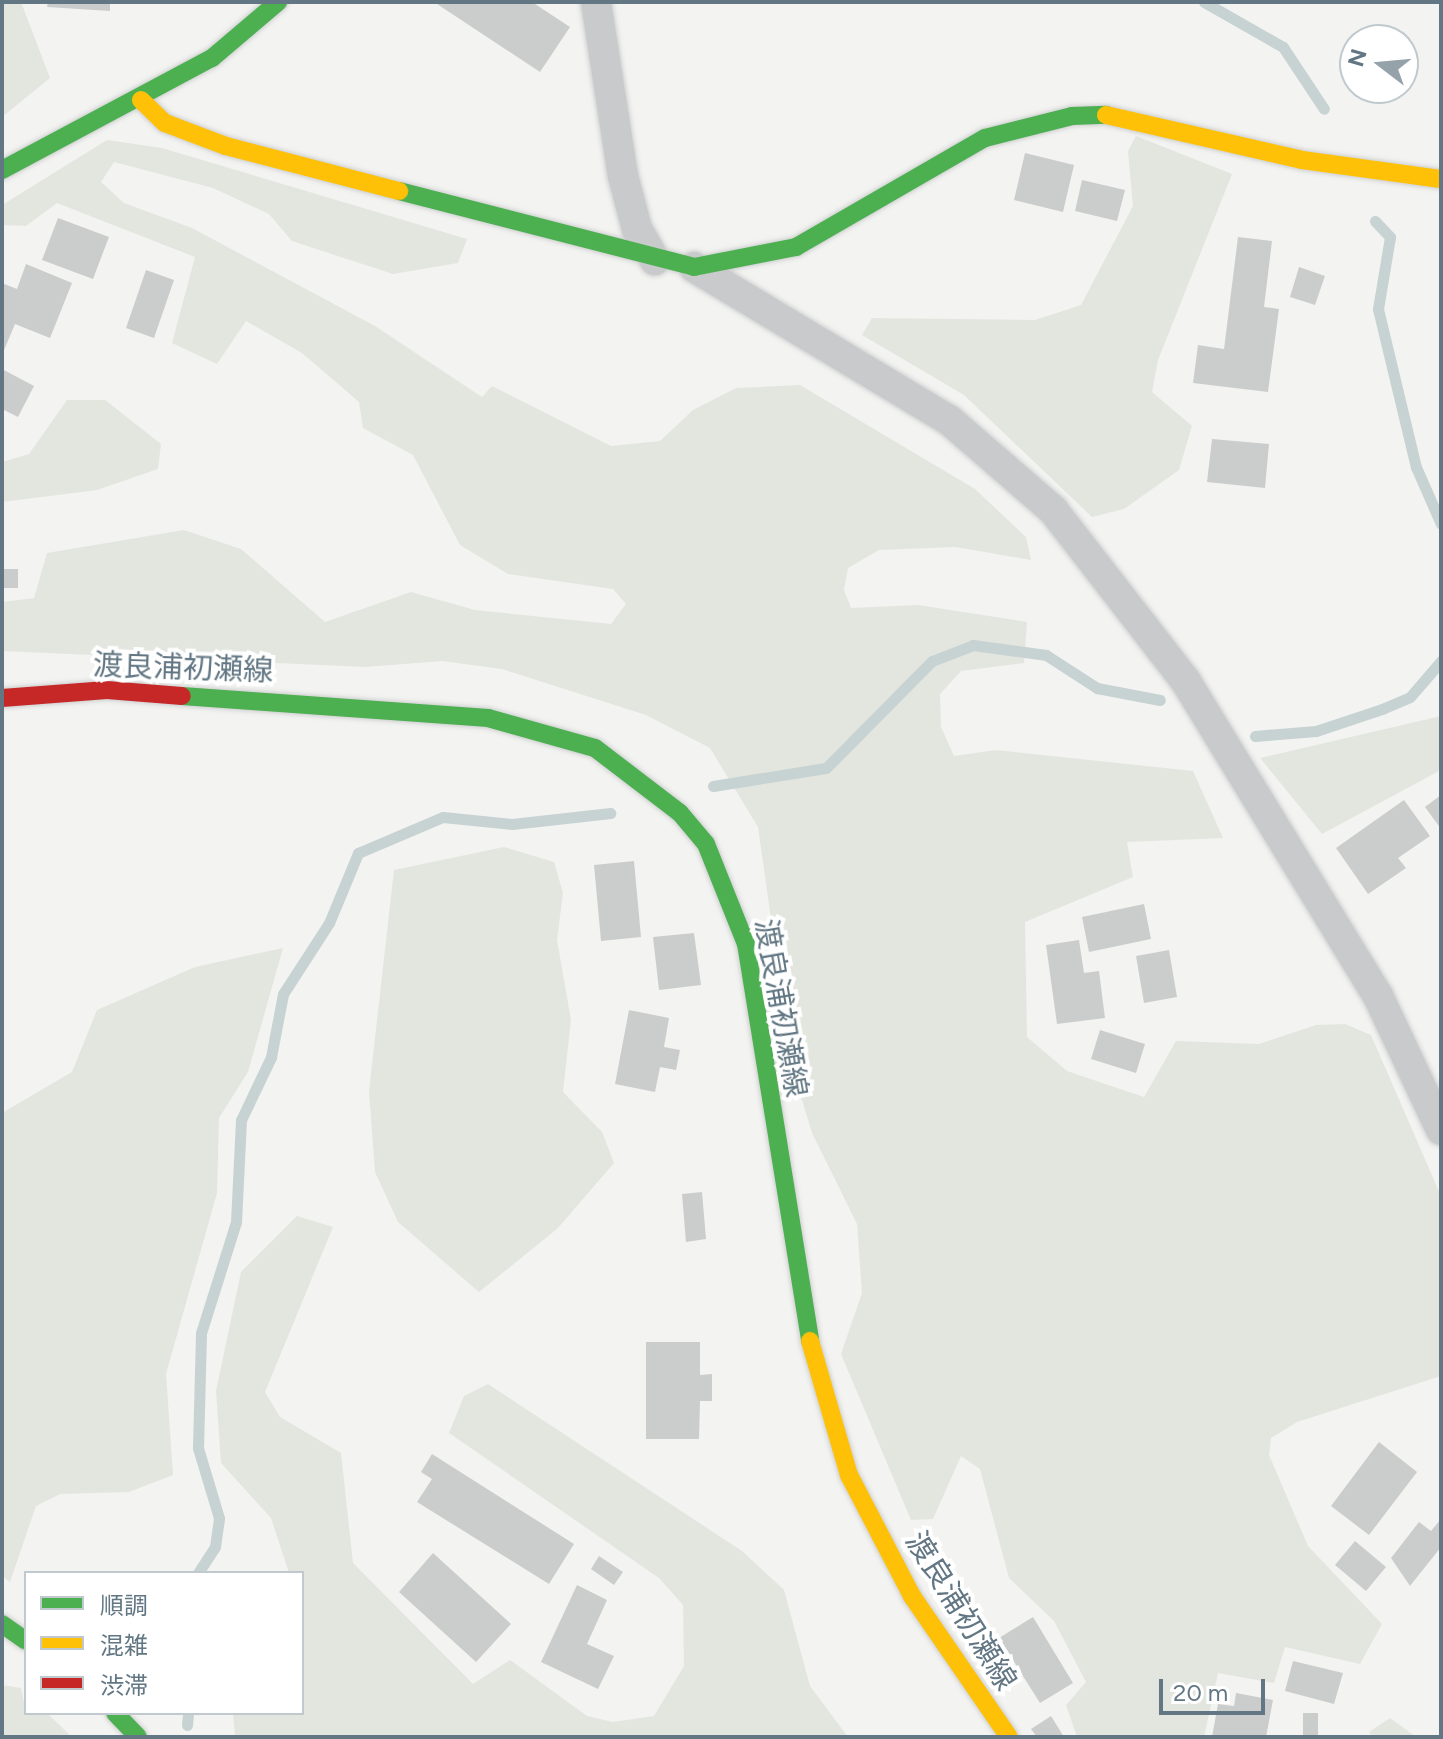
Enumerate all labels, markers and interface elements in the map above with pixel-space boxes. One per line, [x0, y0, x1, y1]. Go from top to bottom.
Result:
north arrow [1339, 24, 1419, 104]
text: N [1342, 46, 1373, 70]
street label: 渡良浦初瀬線 [92, 647, 274, 689]
street label: 渡良浦初瀬線 [748, 916, 814, 1100]
street label: 渡良浦初瀬線 [898, 1525, 1024, 1697]
legend [24, 1571, 304, 1715]
text: 順調 [100, 1591, 148, 1620]
text: 混雑 [100, 1631, 148, 1660]
scale bar [1163, 1663, 1269, 1713]
text: 渋滞 [100, 1671, 148, 1700]
text: 20 m [1173, 1678, 1228, 1707]

